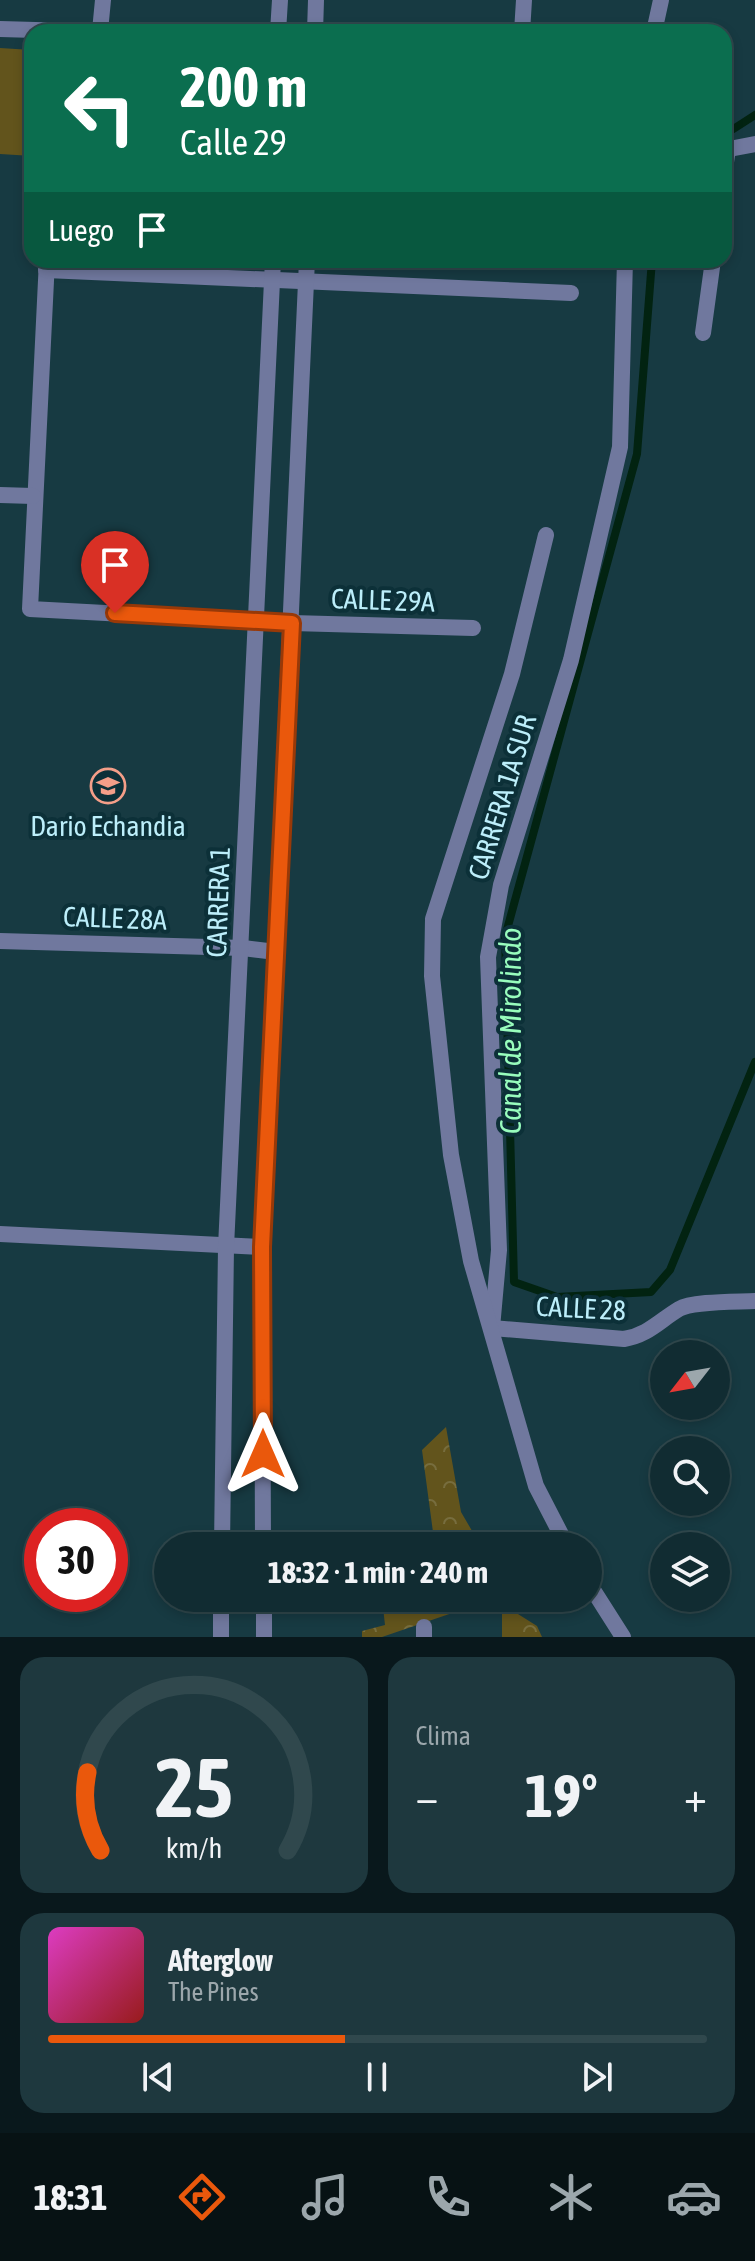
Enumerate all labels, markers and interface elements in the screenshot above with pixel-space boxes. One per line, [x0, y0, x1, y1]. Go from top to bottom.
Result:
text: 200 m [180, 55, 307, 119]
icon: left [48, 56, 152, 160]
text: Calle 29 [180, 121, 287, 163]
icon: arrive [130, 208, 174, 252]
text: Luego [48, 213, 114, 247]
pin [81, 531, 149, 613]
icon: arrive [93, 543, 137, 587]
street label: CALLE 29A [331, 582, 436, 618]
street label: CARRERA 1A SUR [462, 711, 542, 883]
school or university icon: Dario Echandia [89, 767, 127, 805]
place label: Dario Echandia [30, 810, 186, 842]
street label: CARRERA 1 [200, 846, 236, 958]
street label: CALLE 28A [63, 900, 168, 936]
water label: Canal de Mirolindo [493, 928, 527, 1134]
street label: CALLE 28 [535, 1290, 627, 1326]
north arrow [650, 1340, 730, 1420]
map controls [650, 1340, 730, 1612]
position arrow [221, 1412, 305, 1496]
button: search [650, 1436, 730, 1516]
speed limit sign: 30 [24, 1508, 128, 1612]
button: layers [650, 1532, 730, 1612]
text: 18:32 · 1 min · 240 m [268, 1555, 488, 1589]
text: Clima [416, 1721, 471, 1751]
text: 25 [155, 1739, 233, 1835]
text: 19° [525, 1761, 598, 1830]
text: − [416, 1771, 438, 1821]
text: + [684, 1771, 707, 1821]
text: km/h [165, 1831, 222, 1864]
text: Afterglow [168, 1943, 273, 1977]
text: The Pines [168, 1977, 259, 2007]
icon: previous [136, 2055, 180, 2099]
icon: pause [355, 2055, 399, 2099]
icon: next [575, 2055, 619, 2099]
icon: directions [174, 2169, 230, 2225]
icon: music [297, 2169, 353, 2225]
icon: phone [420, 2169, 476, 2225]
icon: climate [543, 2169, 599, 2225]
icon: car [666, 2169, 722, 2225]
text: 18:31 [33, 2176, 108, 2218]

